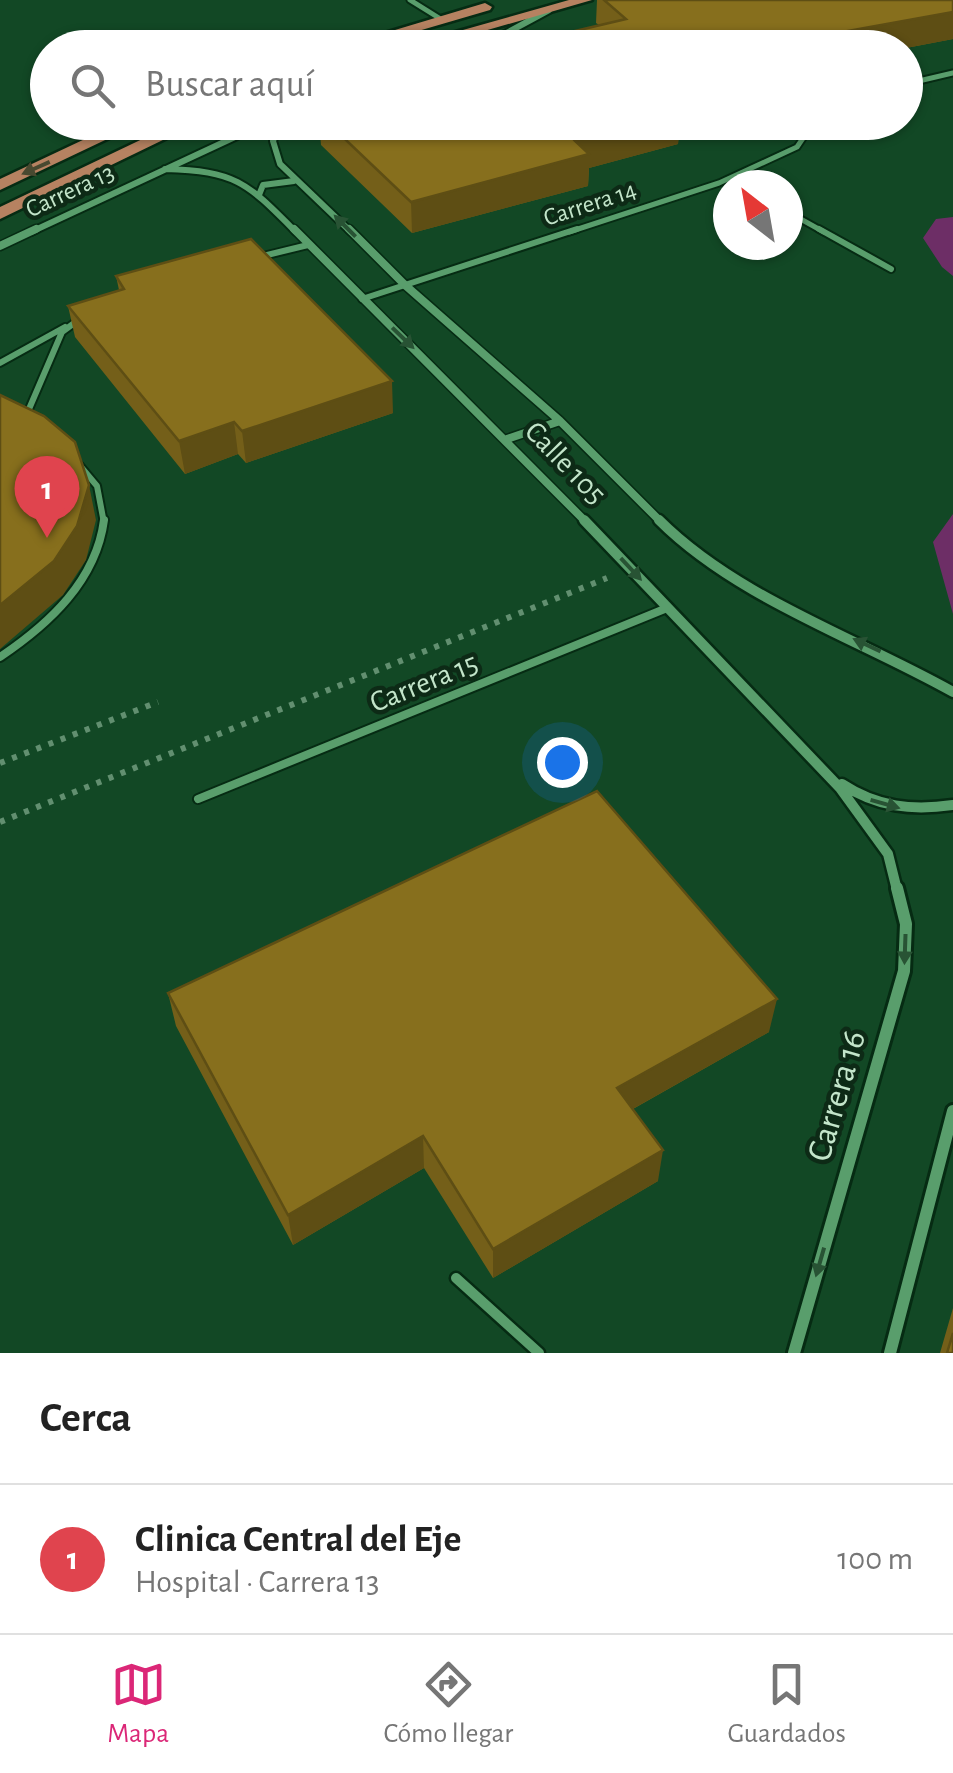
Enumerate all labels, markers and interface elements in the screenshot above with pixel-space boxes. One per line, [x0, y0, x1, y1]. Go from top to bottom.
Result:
search box [30, 30, 923, 140]
icon: search [65, 58, 120, 113]
text: Buscar aquí [145, 66, 314, 104]
one-way arrow [21, 160, 50, 176]
street label: Carrera 13 [22, 160, 118, 222]
north arrow [713, 170, 803, 260]
street label: Carrera 14 [540, 177, 640, 231]
one-way arrow [334, 215, 358, 239]
one-way arrow [390, 326, 414, 349]
street label: Calle 105 [519, 416, 611, 510]
pin: 1 [15, 456, 80, 538]
one-way arrow [619, 557, 642, 581]
one-way arrow [853, 637, 882, 654]
street label: Carrera 15 [366, 648, 482, 718]
your location [537, 737, 588, 788]
one-way arrow [870, 796, 901, 812]
one-way arrow [896, 934, 912, 966]
street label: Carrera 16 [802, 1027, 872, 1165]
one-way arrow [812, 1248, 827, 1278]
text: Cerca [40, 1397, 131, 1439]
text: Clinica Central del Eje [135, 1521, 461, 1559]
text: 1 [67, 1543, 78, 1575]
text: 100 m [837, 1543, 913, 1575]
text: Hospital · Carrera 13 [135, 1566, 379, 1598]
tab: Mapa [107, 1657, 169, 1751]
tab: Cómo llegar [384, 1657, 513, 1751]
tab: Guardados [728, 1657, 846, 1751]

